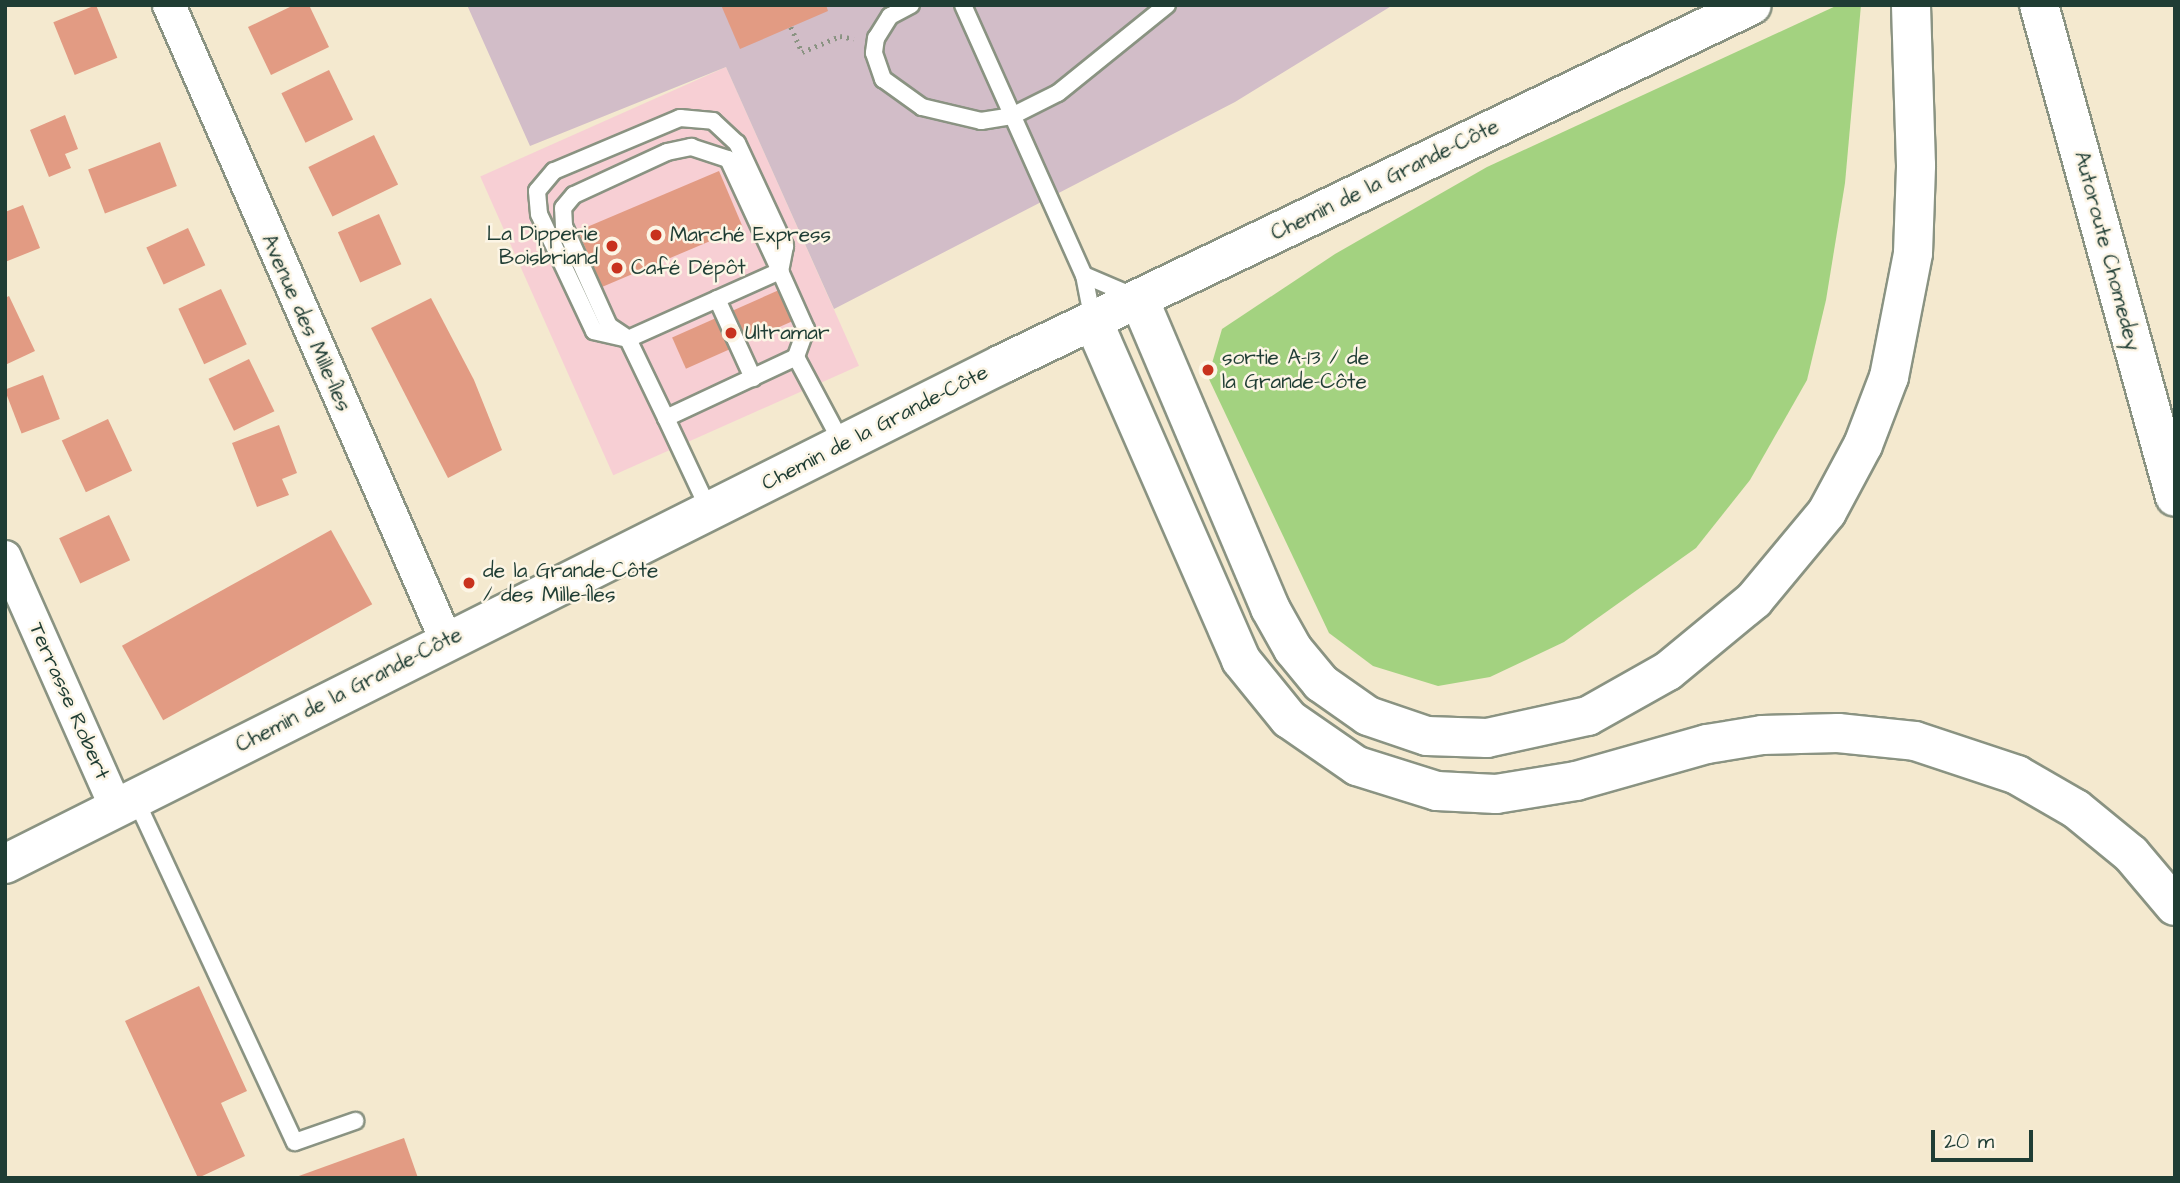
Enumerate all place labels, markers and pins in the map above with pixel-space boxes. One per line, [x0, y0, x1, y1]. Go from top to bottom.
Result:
place label: La Dipperie Boisbriand [487, 221, 598, 271]
place label: Marché Express [670, 222, 831, 248]
marker: Marché Express [648, 227, 664, 243]
marker: La Dipperie Boisbriand [604, 238, 620, 254]
place label: Café Dépôt [631, 255, 746, 281]
marker: Café Dépôt [609, 260, 625, 276]
place label: Ultramar [745, 320, 829, 346]
marker: Ultramar [723, 325, 739, 341]
place label: sortie A-13 / de la Grande-Côte [1222, 345, 1369, 395]
marker: sortie A-13 / de la Grande-Côte [1200, 362, 1216, 378]
place label: de la Grande-Côte / des Mille-Îles [483, 558, 658, 608]
marker: de la Grande-Côte / des Mille-Îles [461, 575, 477, 591]

